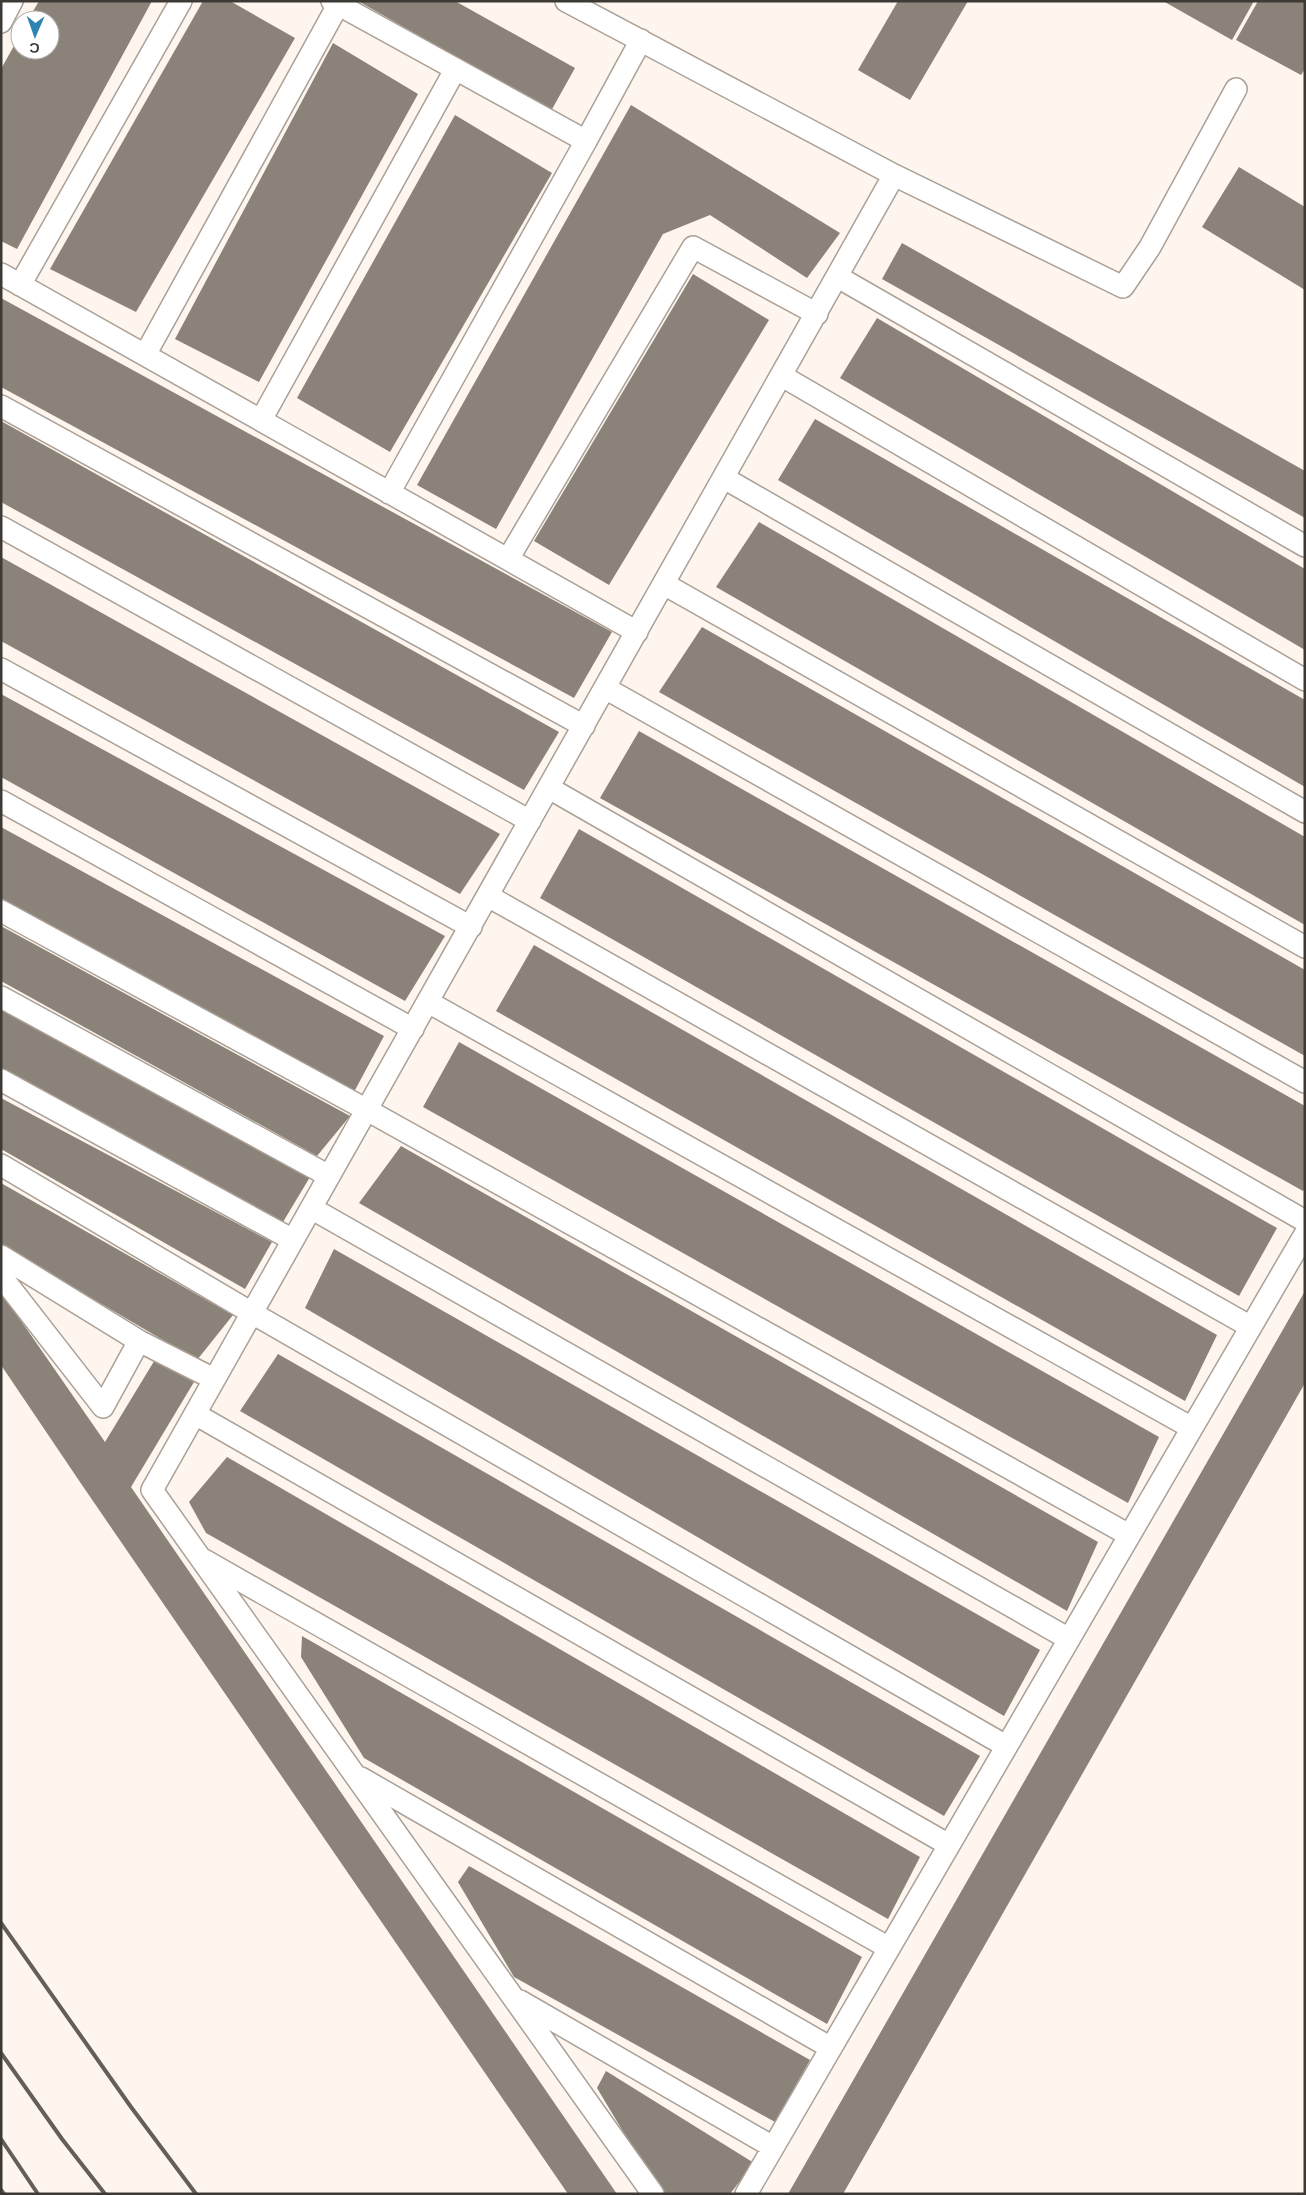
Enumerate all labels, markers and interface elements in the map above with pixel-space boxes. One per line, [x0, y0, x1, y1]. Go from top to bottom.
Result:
north arrow [10, 10, 60, 60]
text: С [29, 40, 40, 57]

